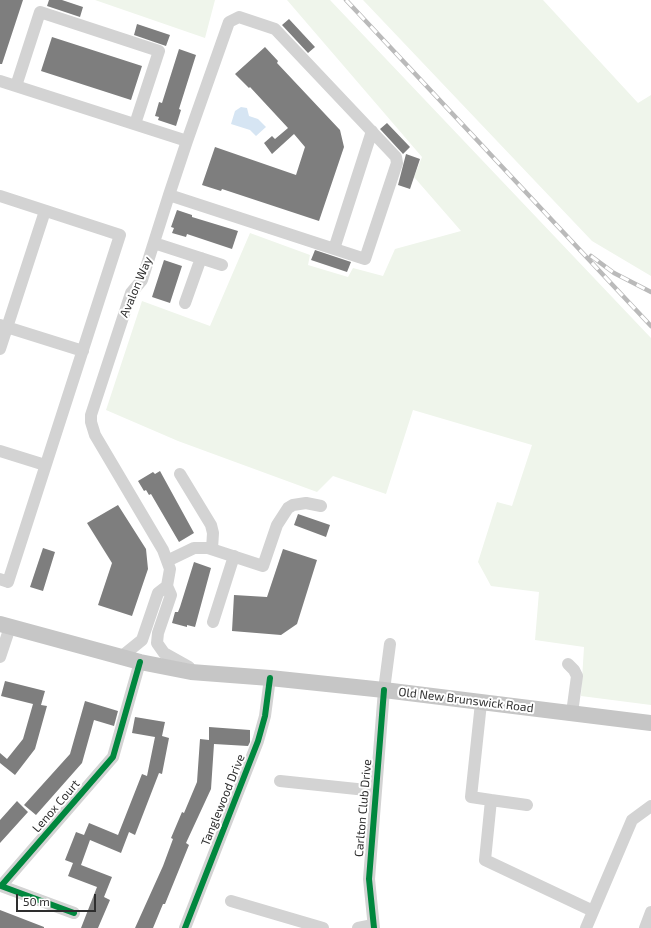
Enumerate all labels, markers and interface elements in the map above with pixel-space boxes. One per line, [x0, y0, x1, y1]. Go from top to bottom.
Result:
street label: Avalon Way [117, 255, 155, 319]
street label: Old New Brunswick Road [398, 685, 534, 715]
street label: Tanglewood Drive [198, 752, 248, 848]
street label: Carlton Club Drive [352, 759, 374, 857]
street label: Lenox Court [29, 777, 83, 835]
scale bar [18, 886, 98, 912]
text: 50 m [23, 894, 50, 908]

